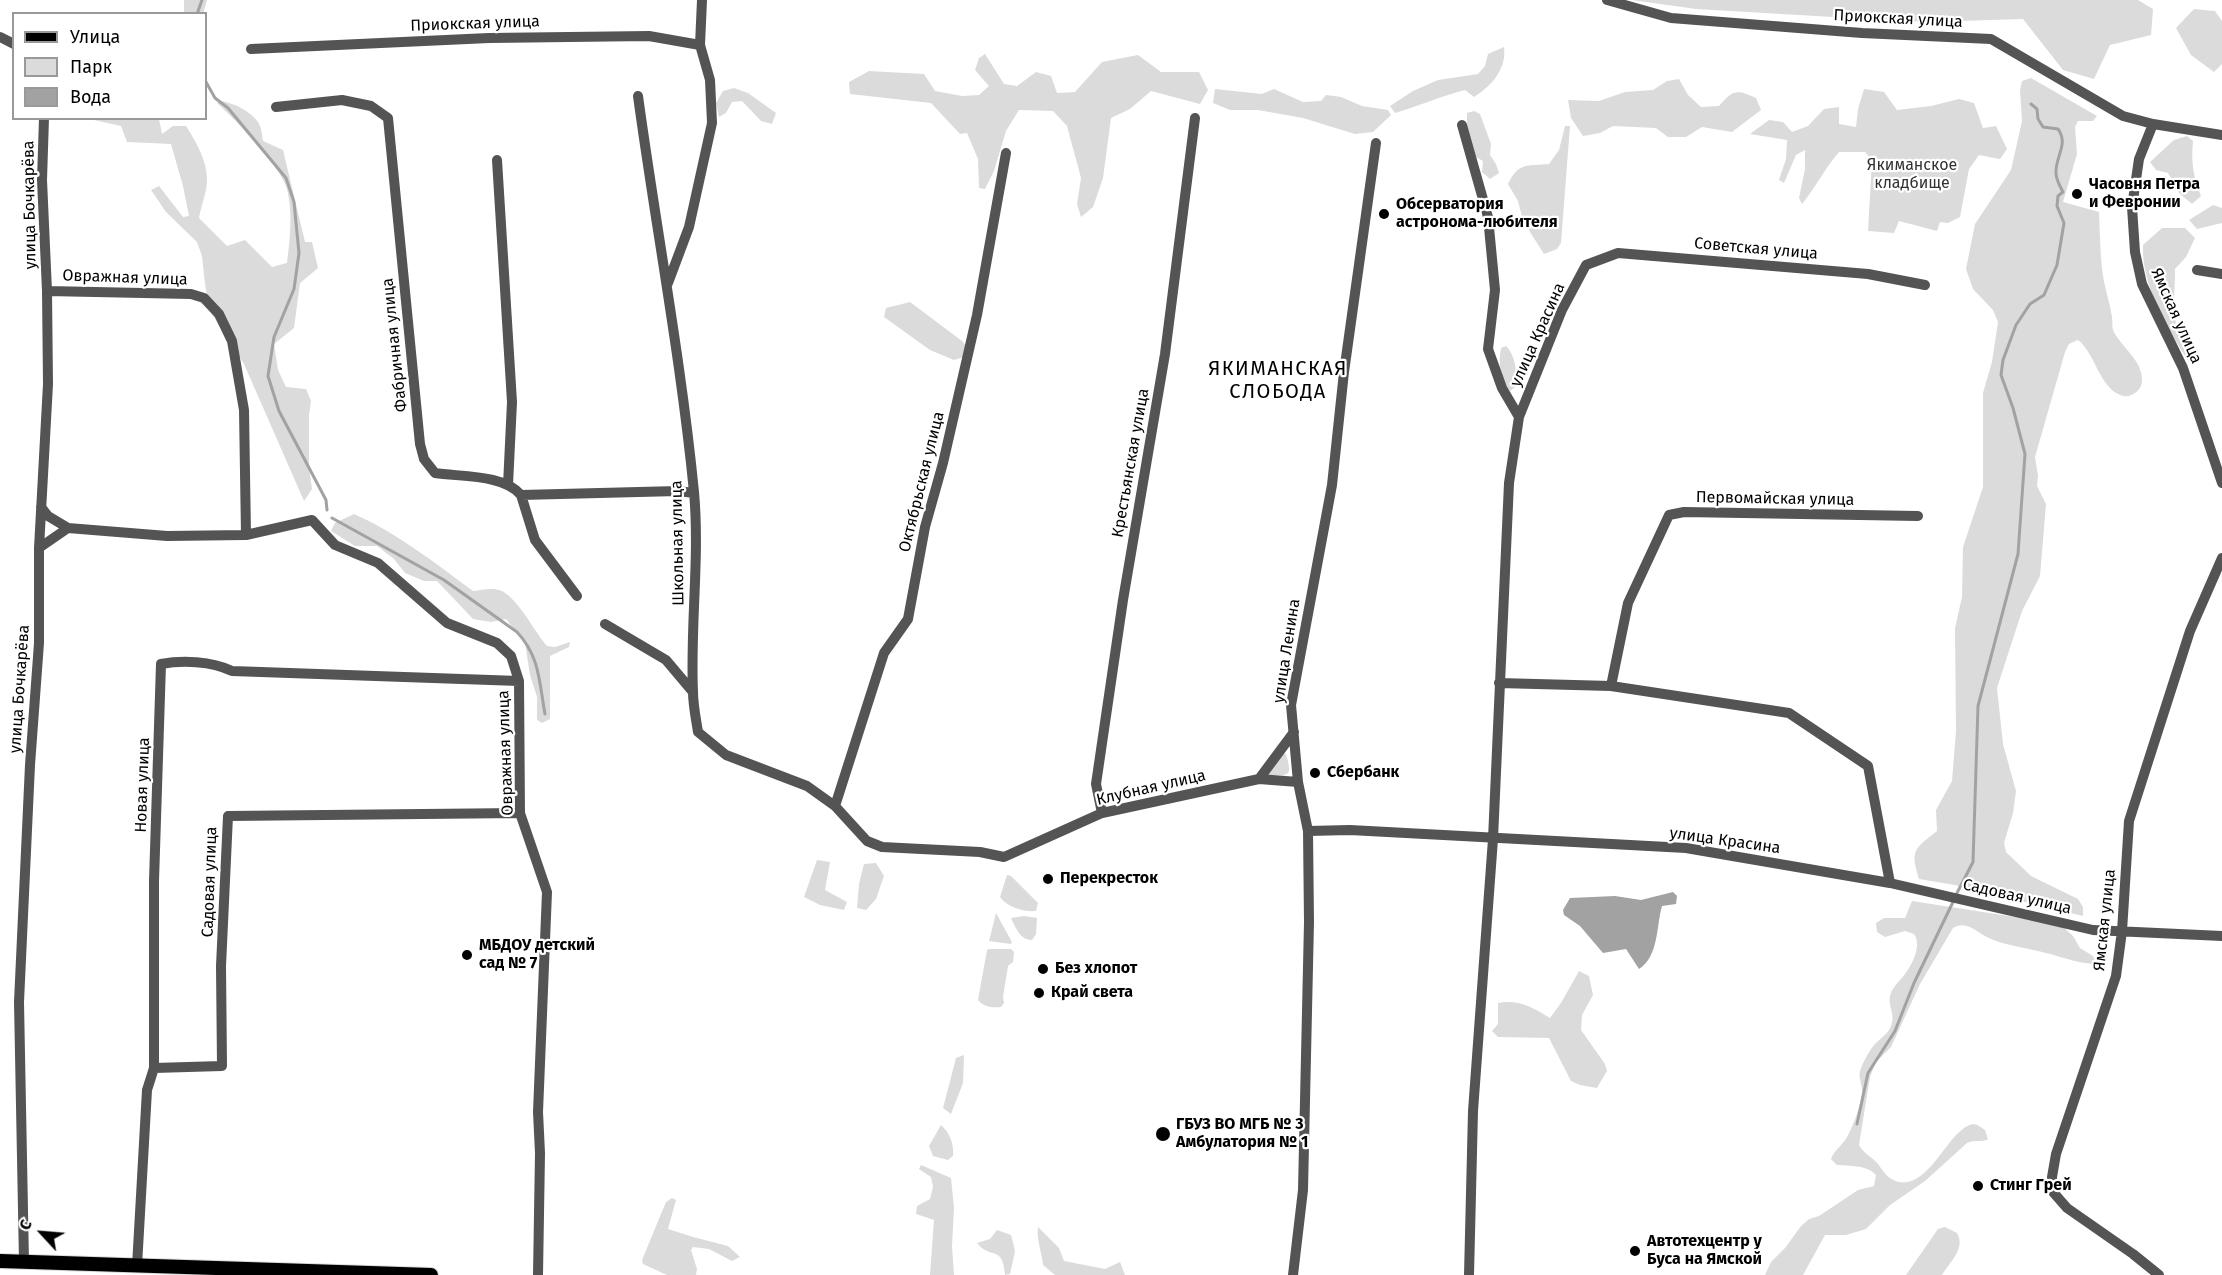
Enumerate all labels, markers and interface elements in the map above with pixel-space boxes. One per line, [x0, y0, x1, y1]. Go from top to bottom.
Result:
street label: Приокская улица [1833, 6, 1963, 32]
legend [12, 12, 207, 120]
street label: Приокская улица [410, 12, 540, 36]
text: Улица [70, 26, 120, 48]
text: Парк [70, 56, 112, 78]
text: Вода [70, 86, 111, 108]
street label: улица Бочкарёва [19, 140, 41, 270]
park label: Якиманское кладбище [1867, 156, 1957, 194]
place label: Часовня Петра и Февронии [2089, 175, 2200, 213]
marker: Часовня Петра и Февронии [2070, 187, 2084, 201]
place label: Обсерватория астронома-любителя [1396, 195, 1558, 233]
marker: Обсерватория астронома-любителя [1377, 207, 1391, 221]
street label: Советская улица [1693, 234, 1819, 264]
street label: Ямская улица [2146, 265, 2206, 367]
street label: Овражная улица [62, 266, 188, 290]
street label: Фабричная улица [378, 277, 412, 413]
street label: улица Красина [1507, 280, 1569, 390]
district label: ЯКИМАНСКАЯ СЛОБОДА [1208, 357, 1348, 404]
street label: Крестьянская улица [1108, 387, 1154, 539]
street label: Октябрьская улица [895, 410, 949, 554]
street label: Школьная улица [667, 480, 689, 606]
street label: Первомайская улица [1696, 488, 1854, 510]
street label: улица Ленина [1269, 597, 1305, 705]
street label: улица Бочкарёва [6, 624, 34, 754]
street label: Овражная улица [494, 690, 518, 816]
street label: Новая улица [132, 737, 154, 833]
place label: Сбербанк [1327, 763, 1399, 783]
street label: Клубная улица [1094, 766, 1208, 810]
marker: Сбербанк [1308, 766, 1322, 780]
street label: улица Красина [1668, 824, 1782, 858]
street label: Садовая улица [198, 826, 222, 938]
street label: Ямская улица [2090, 868, 2120, 972]
place label: Перекресток [1060, 869, 1158, 889]
marker: Перекресток [1041, 872, 1055, 886]
street label: Садовая улица [1961, 875, 2073, 919]
place label: МБДОУ детский сад № 7 [479, 936, 595, 974]
marker: МБДОУ детский сад № 7 [460, 948, 474, 962]
place label: Без хлопот [1055, 959, 1137, 979]
marker: Без хлопот [1036, 962, 1050, 976]
place label: Край света [1051, 983, 1133, 1003]
marker: Край света [1032, 986, 1046, 1000]
place label: ГБУЗ ВО МГБ № 3 Амбулатория № 1 [1176, 1115, 1308, 1153]
marker: ГБУЗ ВО МГБ № 3 Амбулатория № 1 [1154, 1125, 1172, 1143]
place label: Стинг Грей [1990, 1176, 2072, 1196]
marker: Стинг Грей [1971, 1179, 1985, 1193]
north arrow [12, 1203, 72, 1263]
text: С [15, 1217, 36, 1233]
place label: Автотехцентр у Буса на Ямской [1647, 1232, 1762, 1270]
marker: Автотехцентр у Буса на Ямской [1628, 1244, 1642, 1258]

